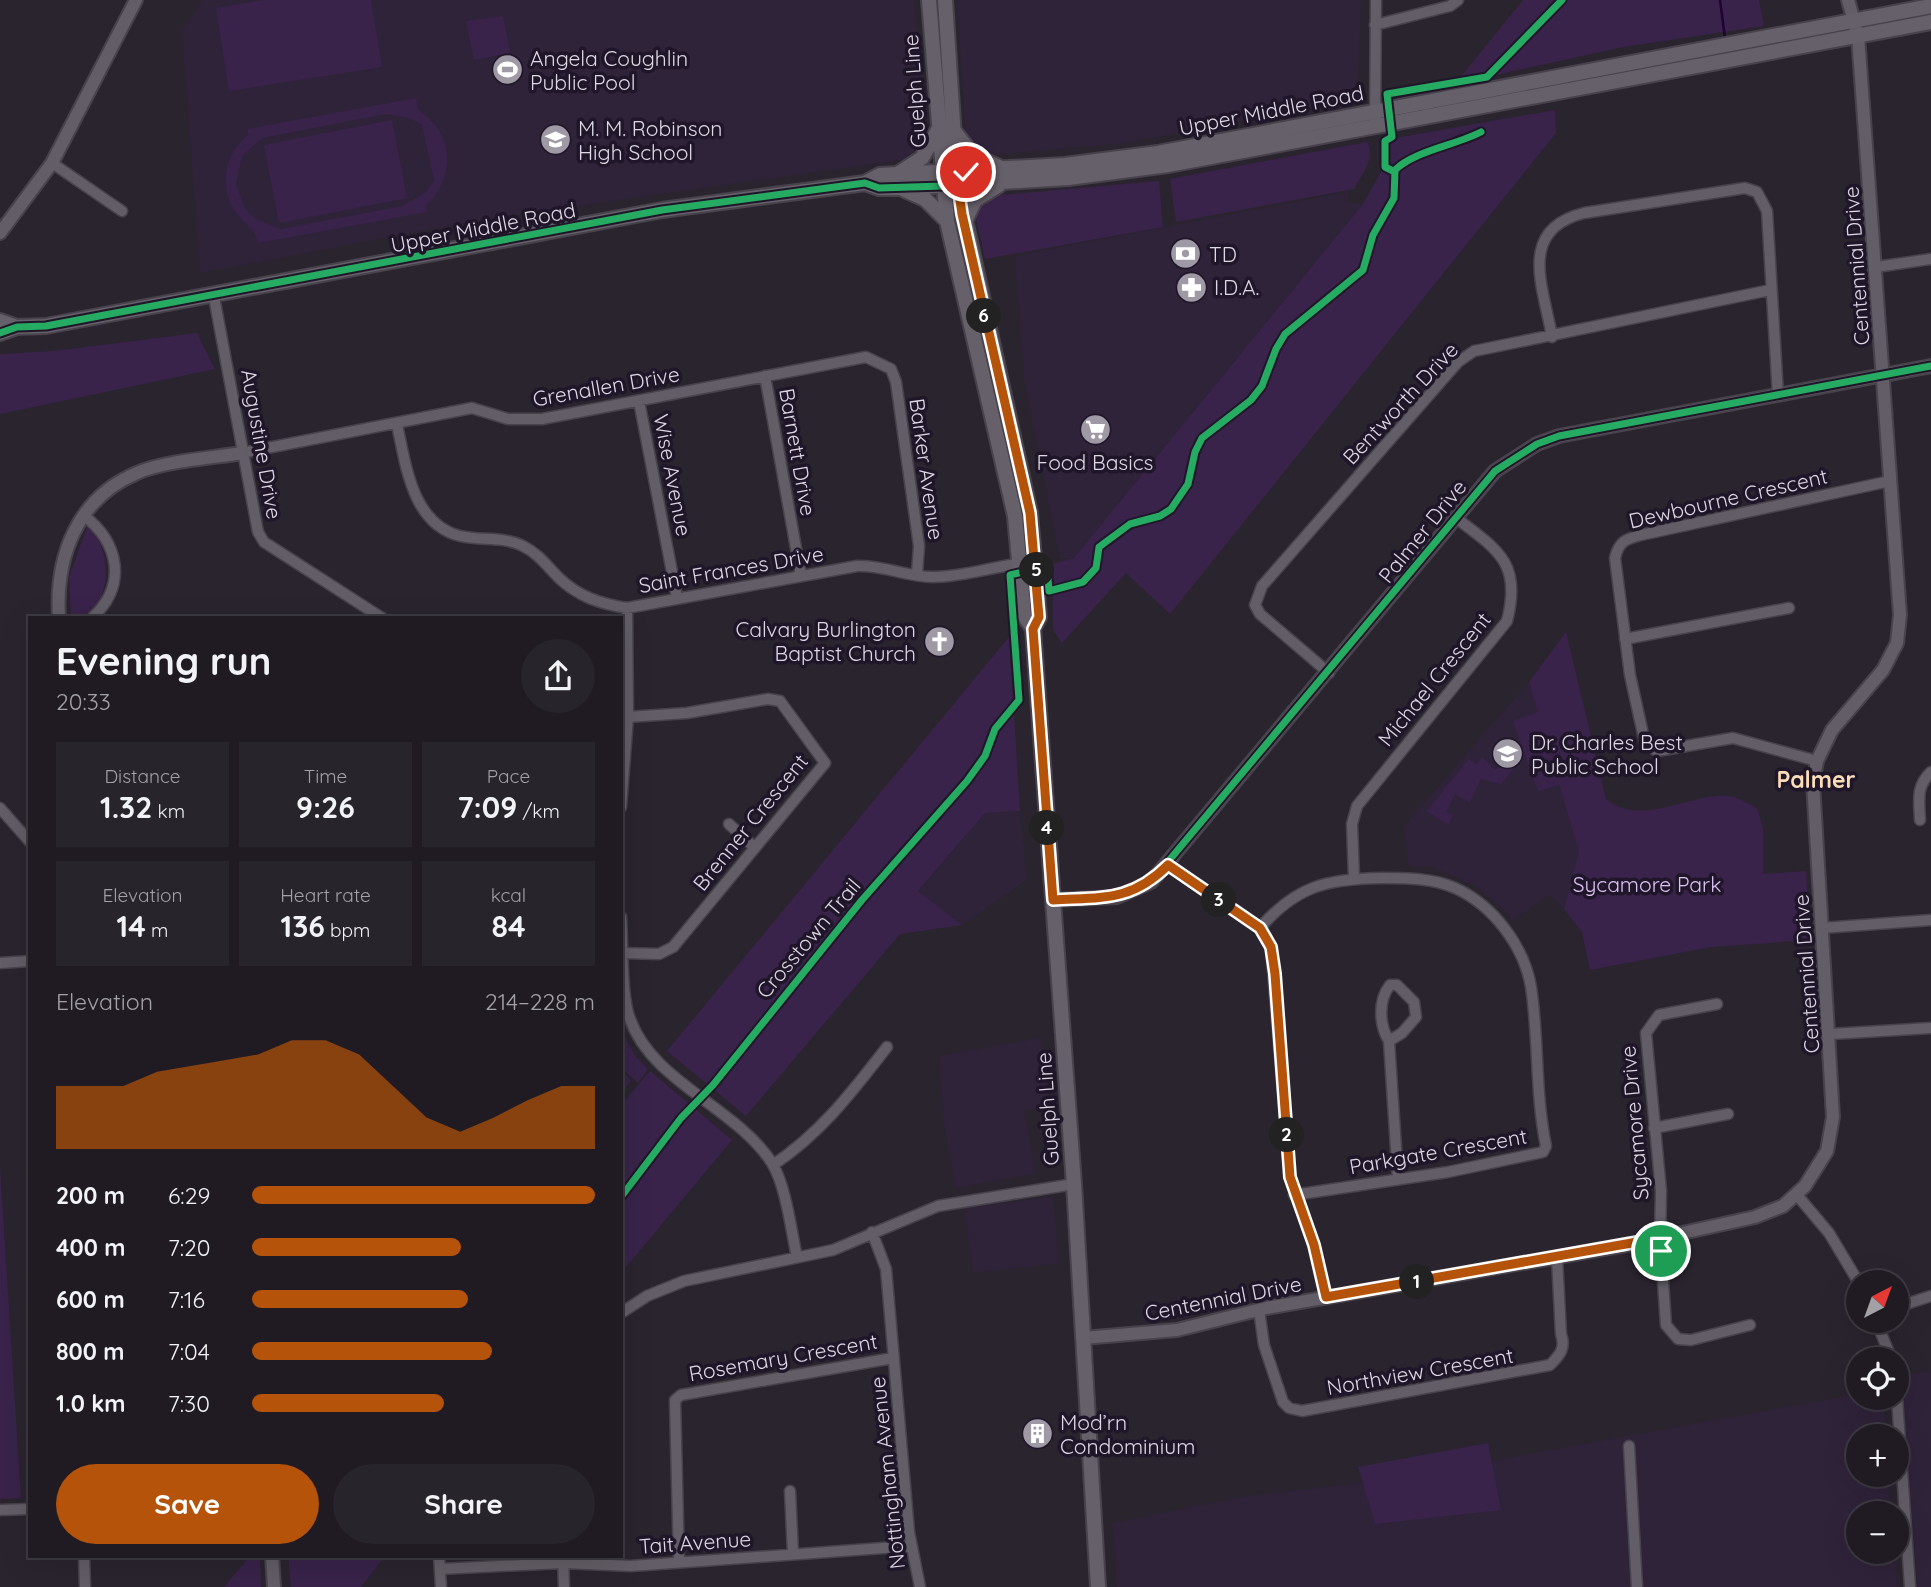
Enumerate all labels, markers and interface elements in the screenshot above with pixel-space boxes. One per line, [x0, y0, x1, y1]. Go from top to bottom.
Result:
street label: Guelph Line [897, 34, 931, 148]
place label: Angela Coughlin Public Pool [530, 45, 688, 95]
sports icon: Angela Coughlin Public Pool [490, 53, 524, 87]
street label: Upper Middle Road [1176, 79, 1366, 141]
place label: M. M. Robinson High School [578, 115, 722, 165]
school or university icon: M. M. Robinson High School [538, 123, 572, 157]
pin [936, 142, 996, 202]
icon: check [947, 153, 985, 191]
street label: Centennial Drive [1837, 186, 1875, 346]
street label: Upper Middle Road [388, 196, 578, 258]
bank icon: TD [1169, 237, 1203, 271]
place label: TD [1209, 241, 1237, 267]
pharmacy icon: I.D.A. [1174, 270, 1208, 304]
place label: I.D.A. [1214, 274, 1259, 300]
pin: 6 [967, 298, 1002, 334]
text: 6 [978, 303, 989, 327]
street label: Bentworth Drive [1337, 337, 1463, 469]
street label: Grenallen Drive [531, 360, 681, 412]
street label: Augustine Drive [236, 367, 288, 521]
street label: Barnett Drive [774, 386, 822, 518]
street label: Barker Avenue [904, 397, 950, 541]
street label: Wise Avenue [648, 412, 698, 538]
supermarket icon: Food Basics [1078, 413, 1112, 447]
place label: Food Basics [1037, 449, 1153, 475]
street label: Dewbourne Crescent [1626, 462, 1830, 534]
street label: Palmer Drive [1372, 474, 1472, 588]
street label: Saint Frances Drive [637, 540, 825, 598]
pin: 5 [1020, 552, 1054, 588]
text: 5 [1031, 557, 1042, 581]
street label: Michael Crescent [1372, 607, 1496, 751]
place label: Calvary Burlington Baptist Church [736, 616, 916, 666]
church icon: Calvary Burlington Baptist Church [922, 624, 956, 658]
text: Evening run [56, 637, 271, 685]
button: share [521, 639, 595, 713]
text: 20:33 [56, 687, 111, 716]
place label: Dr. Charles Best Public School [1531, 729, 1683, 779]
school or university icon: Dr. Charles Best Public School [1491, 737, 1525, 771]
street label: Brenner Crescent [687, 748, 813, 896]
text: Distance [104, 764, 181, 788]
text: Time [304, 764, 347, 788]
text: Pace [487, 764, 530, 788]
district label: Palmer [1776, 765, 1856, 794]
text: 1.32 [100, 788, 152, 826]
text: 9:26 [296, 788, 355, 826]
text: 7:09 [457, 788, 517, 826]
text: km [152, 799, 185, 823]
text: /km [517, 799, 560, 823]
pin: 4 [1030, 810, 1064, 846]
text: 4 [1041, 815, 1052, 839]
park label: Sycamore Park [1573, 871, 1721, 897]
street label: Crosstown Trail [750, 873, 866, 1003]
text: Elevation [102, 883, 183, 907]
text: Heart rate [280, 883, 371, 907]
text: kcal [491, 883, 526, 907]
pin: 3 [1202, 883, 1236, 918]
text: 3 [1213, 887, 1224, 911]
street label: Centennial Drive [1787, 894, 1825, 1054]
text: 14 [117, 907, 146, 945]
text: 136 [281, 907, 325, 945]
text: 84 [491, 907, 526, 945]
text: m [146, 918, 168, 942]
text: bpm [325, 918, 370, 942]
text: Elevation [56, 987, 153, 1016]
text: 214–228 m [485, 987, 595, 1016]
street label: Sycamore Drive [1614, 1045, 1654, 1201]
street label: Guelph Line [1030, 1052, 1064, 1166]
pin: 2 [1270, 1118, 1304, 1152]
text: 2 [1281, 1122, 1292, 1146]
street label: Parkgate Crescent [1347, 1123, 1529, 1179]
text: 200 m [56, 1181, 125, 1210]
text: 6:29 [168, 1181, 210, 1210]
pin [1631, 1221, 1691, 1281]
icon: arrive [1642, 1232, 1680, 1270]
text: 400 m [56, 1233, 125, 1262]
text: 7:20 [168, 1233, 211, 1262]
pin: 1 [1400, 1264, 1434, 1300]
text: 1 [1413, 1269, 1420, 1293]
street label: Centennial Drive [1142, 1270, 1304, 1326]
north arrow [1846, 1270, 1909, 1334]
map controls [1846, 1270, 1909, 1564]
text: 600 m [56, 1285, 125, 1314]
text: 7:16 [168, 1285, 205, 1314]
street label: Rosemary Crescent [687, 1328, 879, 1386]
text: 800 m [56, 1337, 125, 1366]
text: 7:04 [168, 1337, 210, 1366]
street label: Northview Crescent [1325, 1342, 1515, 1400]
button: locate [1846, 1347, 1909, 1410]
street label: Nottingham Avenue [864, 1376, 910, 1570]
text: 1.0 km [56, 1389, 126, 1418]
text: 7:30 [168, 1389, 210, 1418]
place label: Mod’rn Condominium [1060, 1409, 1195, 1459]
building icon: Mod’rn Condominium [1020, 1417, 1054, 1451]
button: + [1846, 1424, 1909, 1487]
button: Save [56, 1464, 319, 1544]
button: Share [333, 1464, 595, 1544]
button: − [1846, 1501, 1909, 1564]
street label: Tait Avenue [638, 1525, 752, 1559]

